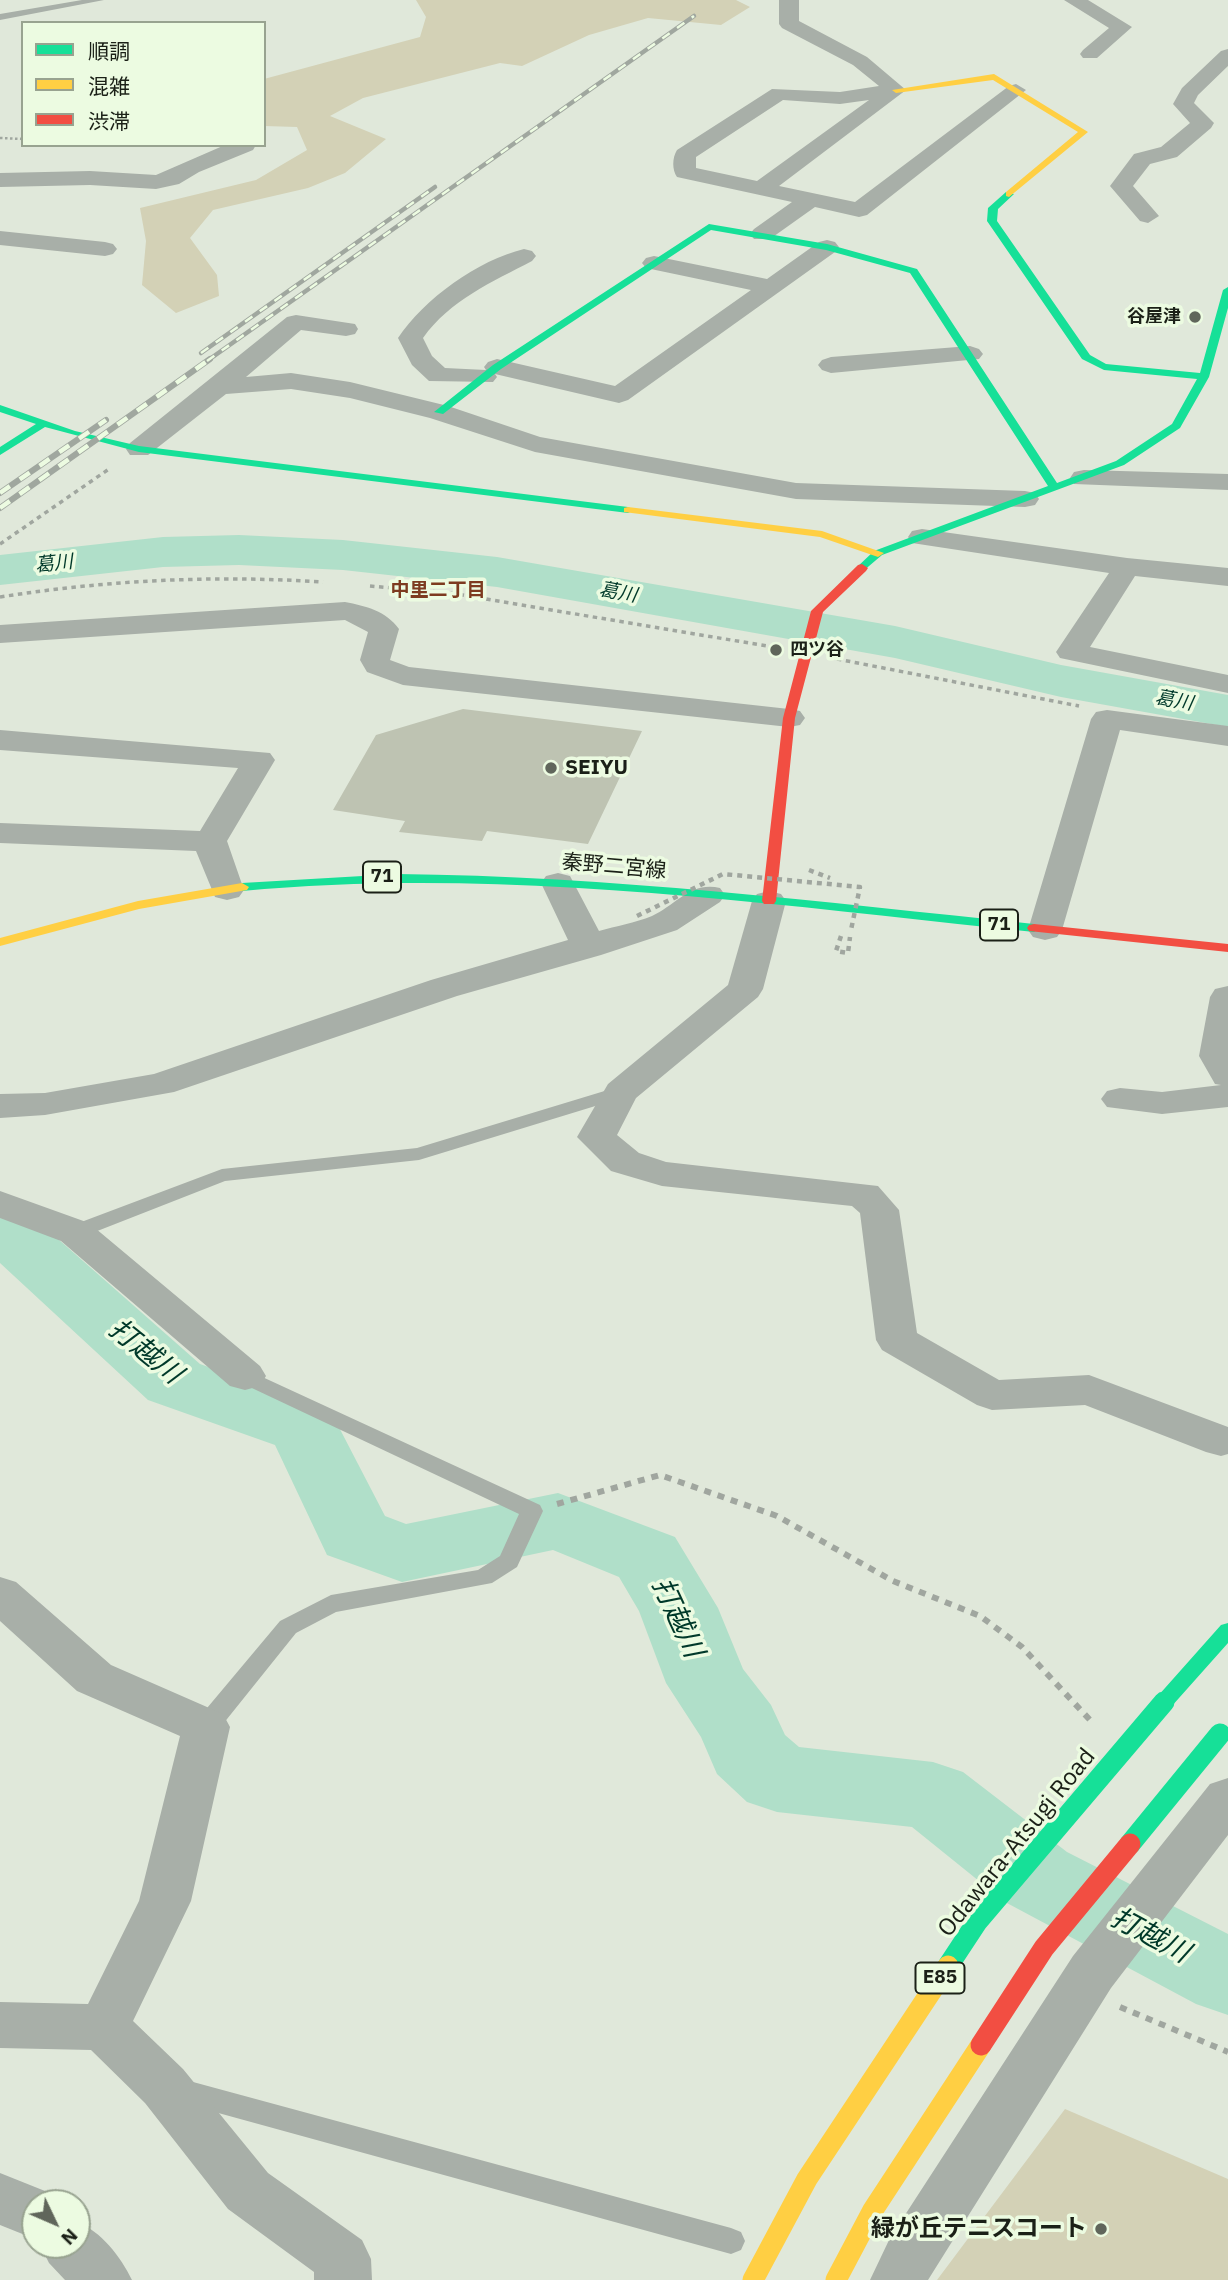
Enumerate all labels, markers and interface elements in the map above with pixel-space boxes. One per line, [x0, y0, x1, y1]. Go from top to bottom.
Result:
legend [21, 21, 266, 147]
text: 順調 [88, 37, 130, 65]
text: 混雑 [88, 72, 130, 100]
text: 渋滞 [88, 107, 130, 135]
place label: 谷屋津 [1127, 306, 1181, 328]
marker: 谷屋津 [1187, 309, 1203, 325]
water label: 葛川 [34, 551, 74, 577]
water label: 葛川 [597, 578, 639, 608]
district label: 中里二丁目 [391, 580, 485, 602]
place label: 四ツ谷 [790, 639, 844, 661]
marker: 四ツ谷 [768, 642, 784, 658]
water label: 葛川 [1153, 686, 1195, 716]
place label: SEIYU [565, 755, 628, 781]
marker: SEIYU [543, 760, 559, 776]
street label: 秦野二宮線 [561, 850, 667, 884]
road number: 71 [363, 862, 401, 892]
road number: 71 [980, 909, 1018, 940]
water label: 打越川 [102, 1313, 188, 1391]
water label: 打越川 [644, 1573, 710, 1663]
street label: Odawara-Atsugi Road [932, 1743, 1102, 1943]
water label: 打越川 [1105, 1901, 1195, 1971]
road number: E85 [916, 1962, 964, 1994]
north arrow [21, 2189, 91, 2259]
place label: 緑が丘テニスコート [871, 2215, 1087, 2243]
marker: 緑が丘テニスコート [1093, 2221, 1109, 2237]
text: N [56, 2224, 83, 2250]

